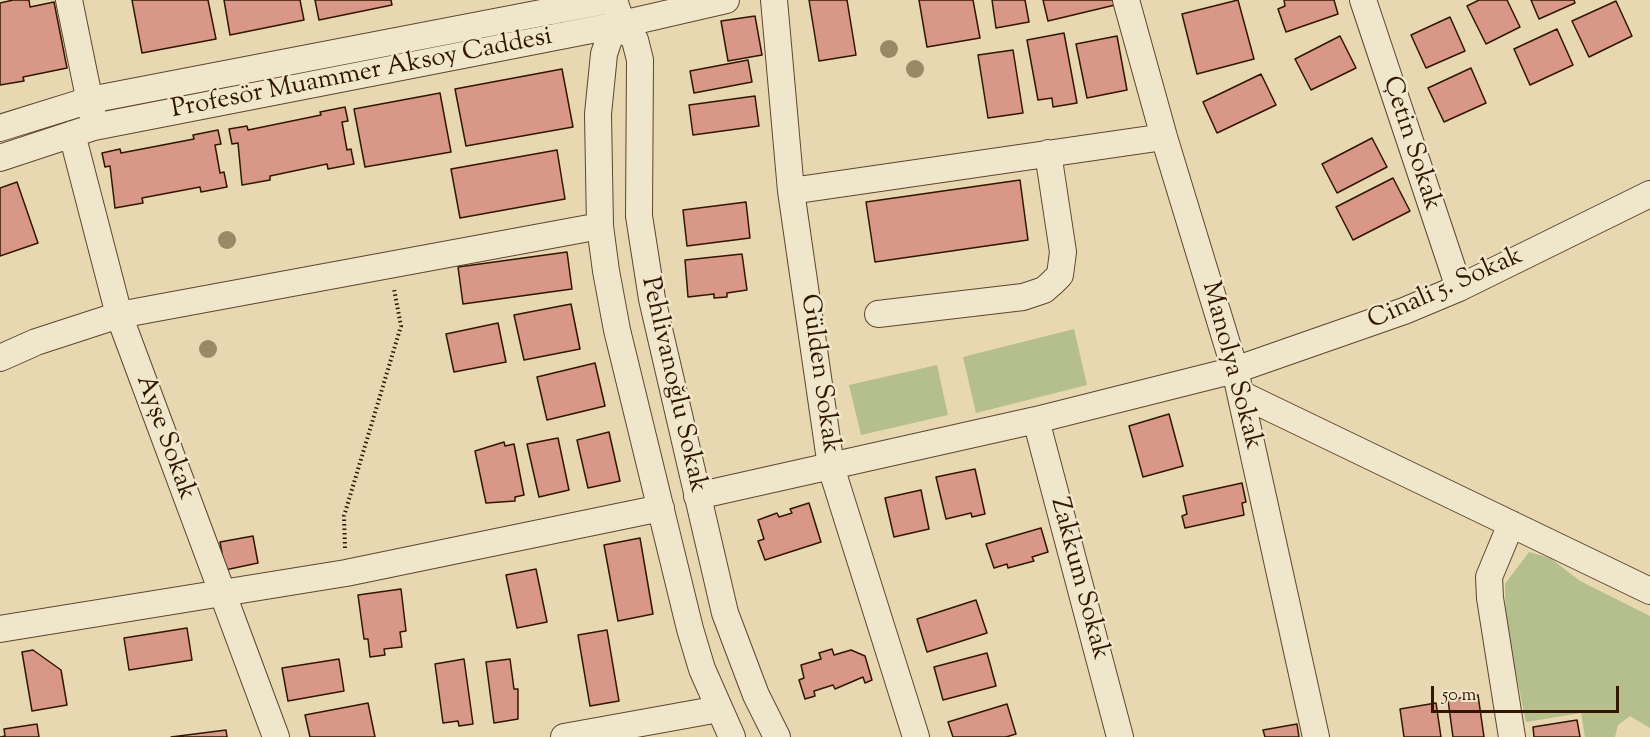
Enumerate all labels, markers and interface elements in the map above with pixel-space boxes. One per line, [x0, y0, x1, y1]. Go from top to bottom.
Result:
street label: Profesör Muammer Aksoy Caddesi [169, 23, 555, 127]
street label: Çetin Sokak [1374, 73, 1446, 215]
street label: Cinali 5. Sokak [1364, 242, 1528, 338]
street label: Pehlivanoğlu Sokak [632, 274, 712, 496]
street label: Manolya Sokak [1193, 279, 1267, 453]
street label: Gülden Sokak [791, 292, 845, 456]
street label: Ayşe Sokak [127, 371, 201, 505]
street label: Zakkum Sokak [1041, 495, 1115, 663]
scale bar [1434, 674, 1622, 712]
text: 50 m [1442, 683, 1476, 709]

